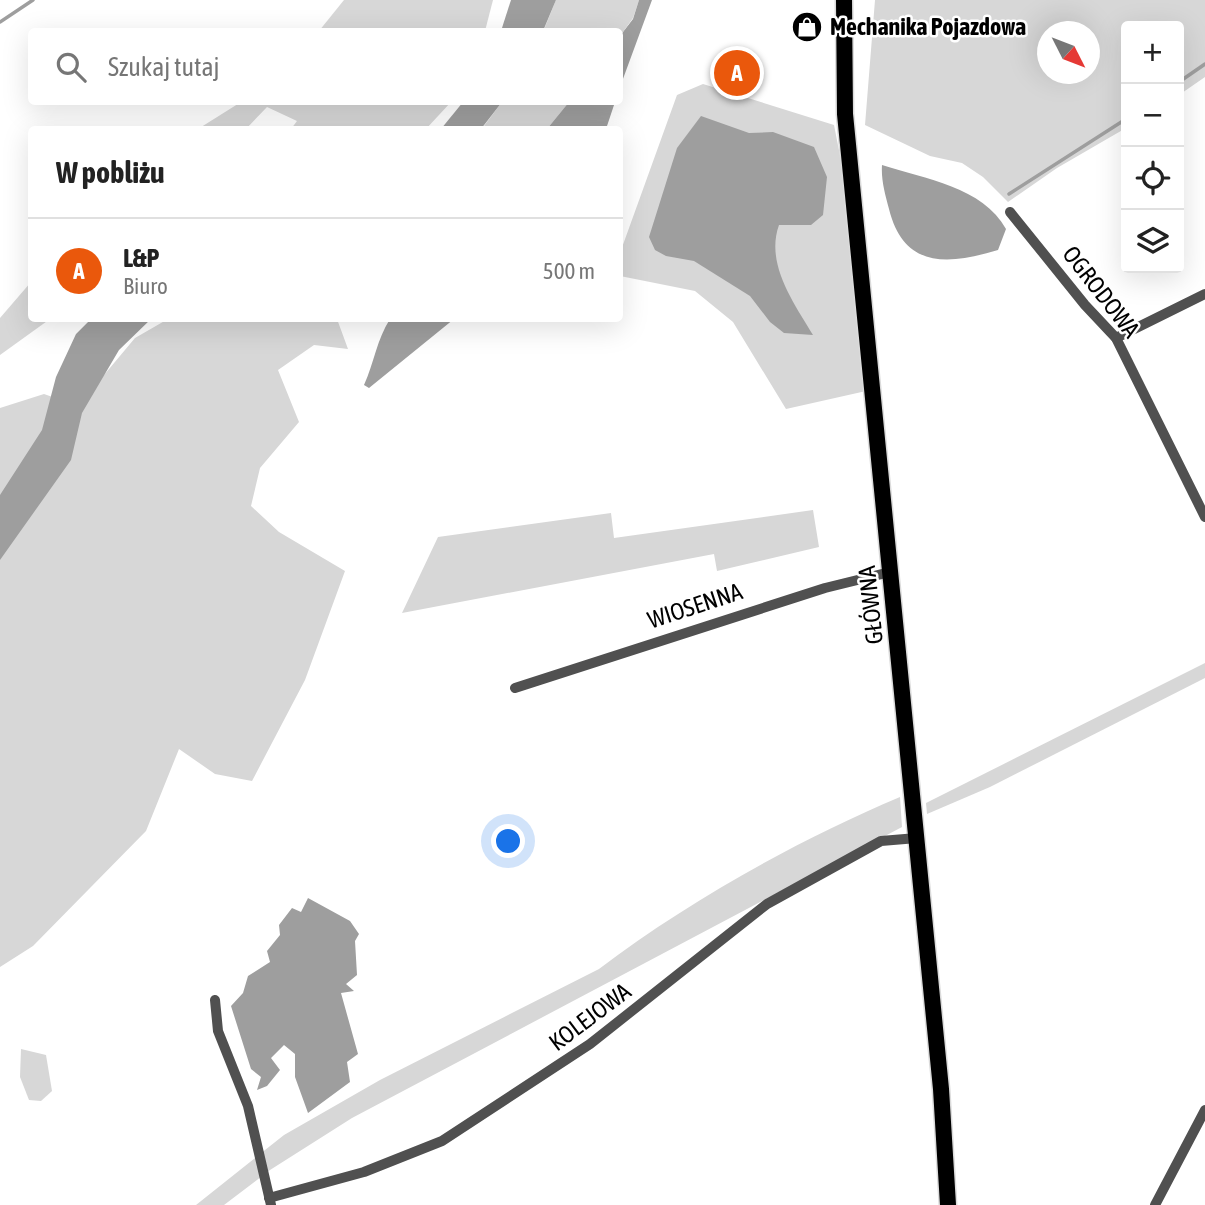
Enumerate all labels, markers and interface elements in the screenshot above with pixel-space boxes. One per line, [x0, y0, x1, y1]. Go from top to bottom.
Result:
shop icon: Mechanika Pojazdowa [790, 10, 824, 44]
place label: Mechanika Pojazdowa [830, 13, 1026, 40]
north arrow [1037, 21, 1100, 84]
map controls [1121, 21, 1184, 273]
button: + [1121, 21, 1184, 84]
search box [28, 28, 623, 105]
pin: A [714, 47, 760, 99]
icon: search [52, 48, 90, 86]
text: Szukaj tutaj [108, 52, 220, 82]
button: − [1121, 84, 1184, 147]
button: locate [1121, 147, 1184, 210]
text: W pobliżu [56, 155, 165, 189]
button: layers [1121, 210, 1184, 273]
street label: OGRODOWA [1057, 241, 1146, 343]
text: L&P [123, 243, 159, 273]
text: A [73, 258, 85, 284]
text: 500 m [543, 258, 595, 284]
text: Biuro [123, 273, 168, 299]
street label: GŁÓWNA [853, 564, 888, 646]
street label: WIOSENNA [644, 577, 746, 633]
your location [491, 824, 525, 858]
street label: KOLEJOWA [544, 977, 636, 1056]

